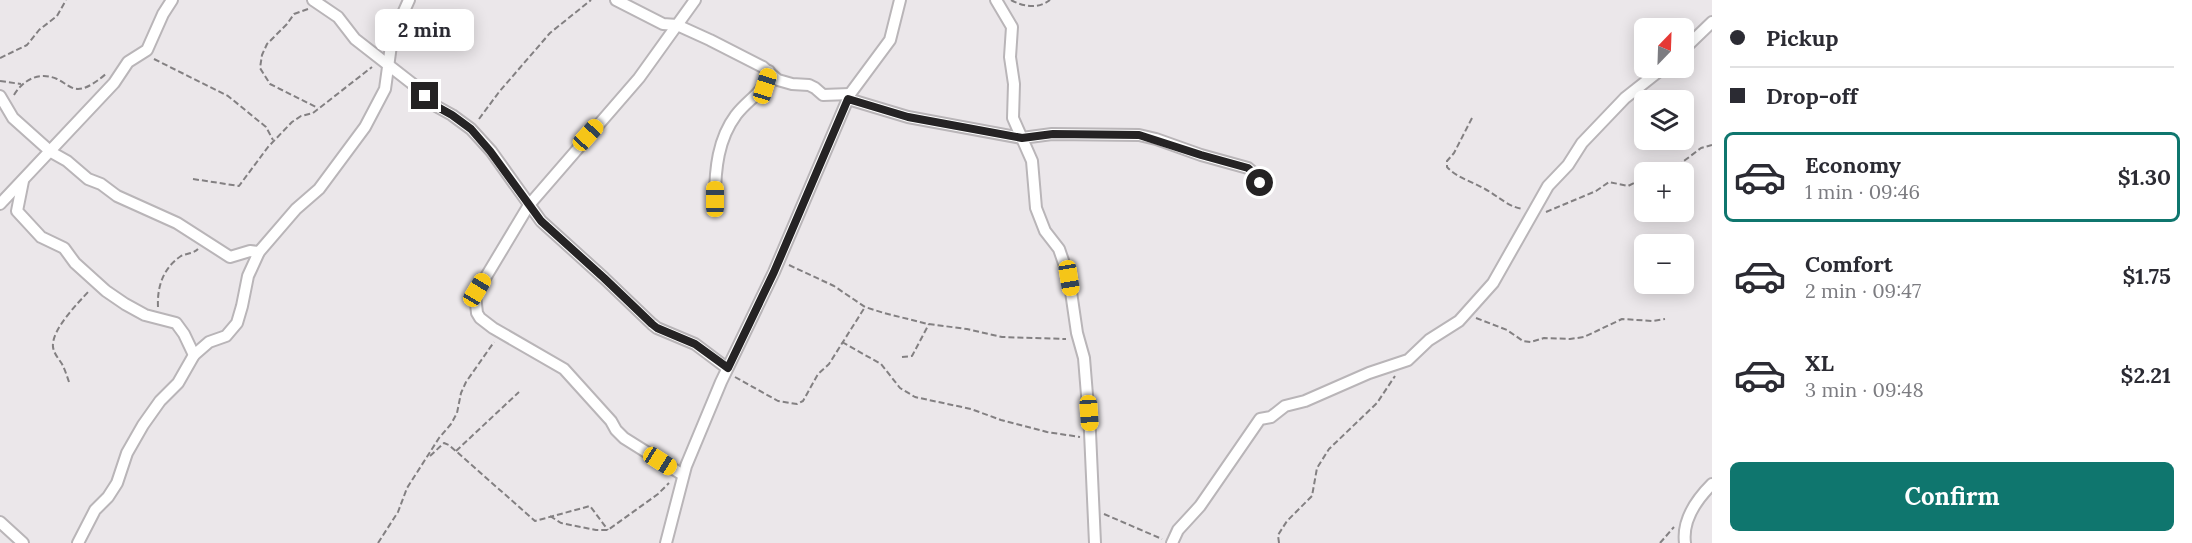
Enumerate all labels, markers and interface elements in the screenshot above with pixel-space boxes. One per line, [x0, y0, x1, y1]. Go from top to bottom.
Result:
callout: 2 min [376, 9, 474, 51]
text: 2 min [398, 17, 451, 42]
north arrow [1634, 18, 1694, 78]
map controls [1634, 18, 1694, 294]
text: Pickup [1766, 24, 1839, 52]
car [751, 66, 779, 106]
route end [411, 82, 438, 109]
text: Drop-off [1766, 82, 1858, 110]
button: layers [1634, 90, 1694, 150]
car [569, 116, 607, 154]
icon: car [1733, 150, 1787, 204]
text: Economy [1805, 151, 1901, 179]
button: + [1634, 162, 1694, 222]
text: $1.30 [2118, 163, 2171, 191]
route start [1246, 169, 1273, 196]
text: 1 min · 09:46 [1805, 179, 1920, 204]
car [706, 181, 724, 217]
button: − [1634, 234, 1694, 294]
icon: car [1733, 249, 1787, 303]
text: Comfort [1805, 250, 1893, 278]
car [1057, 259, 1081, 297]
text: $1.75 [2122, 262, 2171, 290]
car [460, 270, 494, 310]
text: 2 min · 09:47 [1805, 278, 1921, 303]
icon: car [1733, 348, 1787, 402]
text: XL [1805, 349, 1834, 377]
text: $2.21 [2121, 361, 2171, 389]
text: 3 min · 09:48 [1805, 377, 1924, 402]
car [1079, 394, 1099, 432]
car [640, 444, 680, 478]
button: Confirm [1730, 462, 2174, 531]

